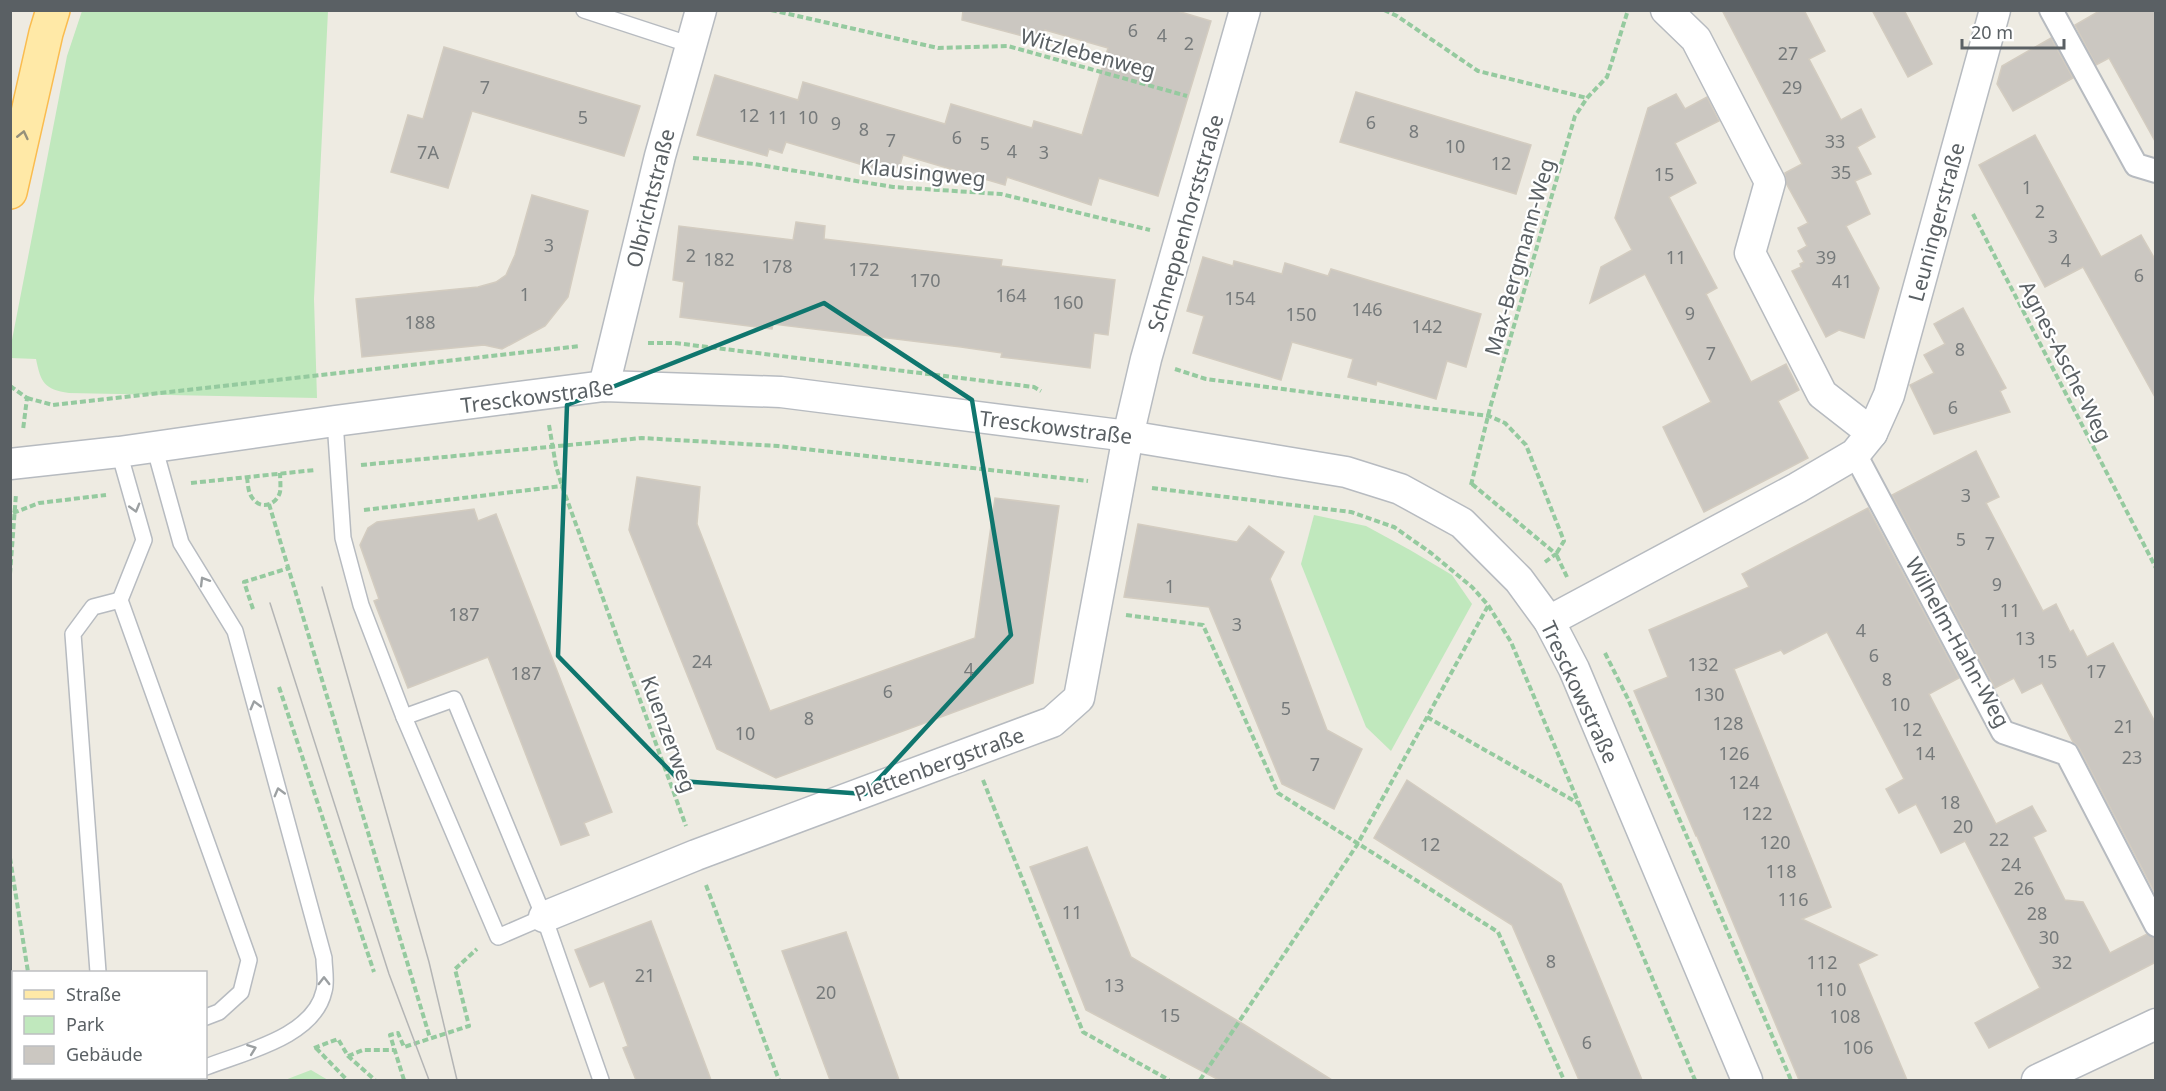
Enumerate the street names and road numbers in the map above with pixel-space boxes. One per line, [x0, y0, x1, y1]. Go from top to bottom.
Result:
street label: Witzlebenweg [1017, 22, 1159, 84]
street label: Schneppenhorststraße [1141, 111, 1229, 335]
street label: Olbrichtstraße [619, 126, 681, 270]
street label: Leuningerstraße [1901, 139, 1971, 305]
street label: Klausingweg [859, 152, 987, 192]
street label: Max-Bergmann-Weg [1477, 155, 1561, 359]
street label: Agnes-Asche-Weg [2013, 276, 2119, 446]
street label: Tresckowstraße [459, 373, 615, 419]
street label: Tresckowstraße [978, 404, 1134, 450]
street label: Wilhelm-Hahn-Weg [1899, 552, 2017, 732]
street label: Tresckowstraße [1535, 616, 1625, 768]
street label: Kuenzerweg [635, 672, 703, 796]
street label: Plettenbergstraße [850, 720, 1028, 808]

